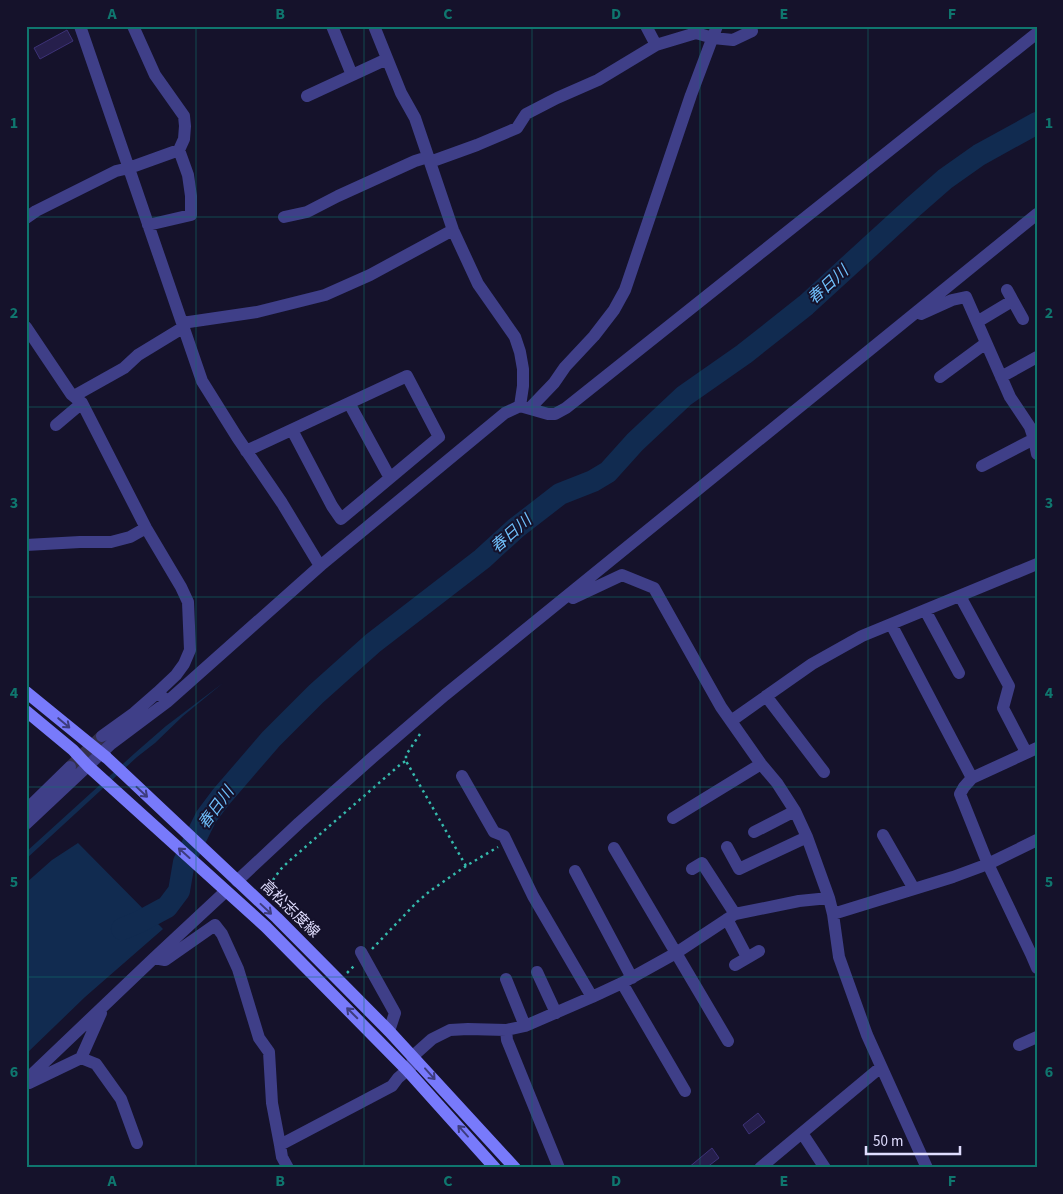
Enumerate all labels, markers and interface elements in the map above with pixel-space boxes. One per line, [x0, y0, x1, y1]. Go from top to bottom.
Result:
text: A [106, 3, 117, 25]
text: B [275, 3, 285, 25]
text: C [443, 3, 453, 25]
text: D [611, 3, 621, 25]
text: E [780, 3, 788, 25]
text: F [948, 3, 956, 25]
text: 1 [10, 112, 18, 134]
text: 1 [1045, 112, 1053, 134]
water label: 春日川 [803, 259, 855, 309]
text: 2 [10, 302, 18, 324]
text: 2 [1045, 302, 1053, 324]
text: 3 [10, 492, 18, 514]
text: 3 [1045, 492, 1053, 514]
water label: 春日川 [486, 509, 538, 558]
text: 4 [10, 682, 19, 704]
text: 4 [1045, 682, 1054, 704]
one-way arrow [57, 717, 70, 729]
water label: 春日川 [193, 781, 240, 834]
one-way arrow [136, 786, 149, 798]
one-way arrow [178, 847, 190, 859]
text: 5 [10, 871, 18, 893]
text: 5 [1045, 871, 1053, 893]
street label: 高松志度線 [256, 875, 324, 943]
one-way arrow [260, 903, 273, 915]
one-way arrow [345, 1007, 358, 1019]
text: 6 [10, 1061, 18, 1083]
text: 6 [1045, 1061, 1053, 1083]
one-way arrow [424, 1068, 436, 1081]
scale bar [866, 1124, 959, 1156]
one-way arrow [457, 1125, 469, 1138]
text: 50 m [873, 1131, 903, 1152]
text: A [106, 1170, 117, 1192]
text: B [275, 1170, 285, 1192]
text: C [443, 1170, 453, 1192]
text: D [611, 1170, 621, 1192]
text: E [780, 1170, 788, 1192]
text: F [948, 1170, 956, 1192]

